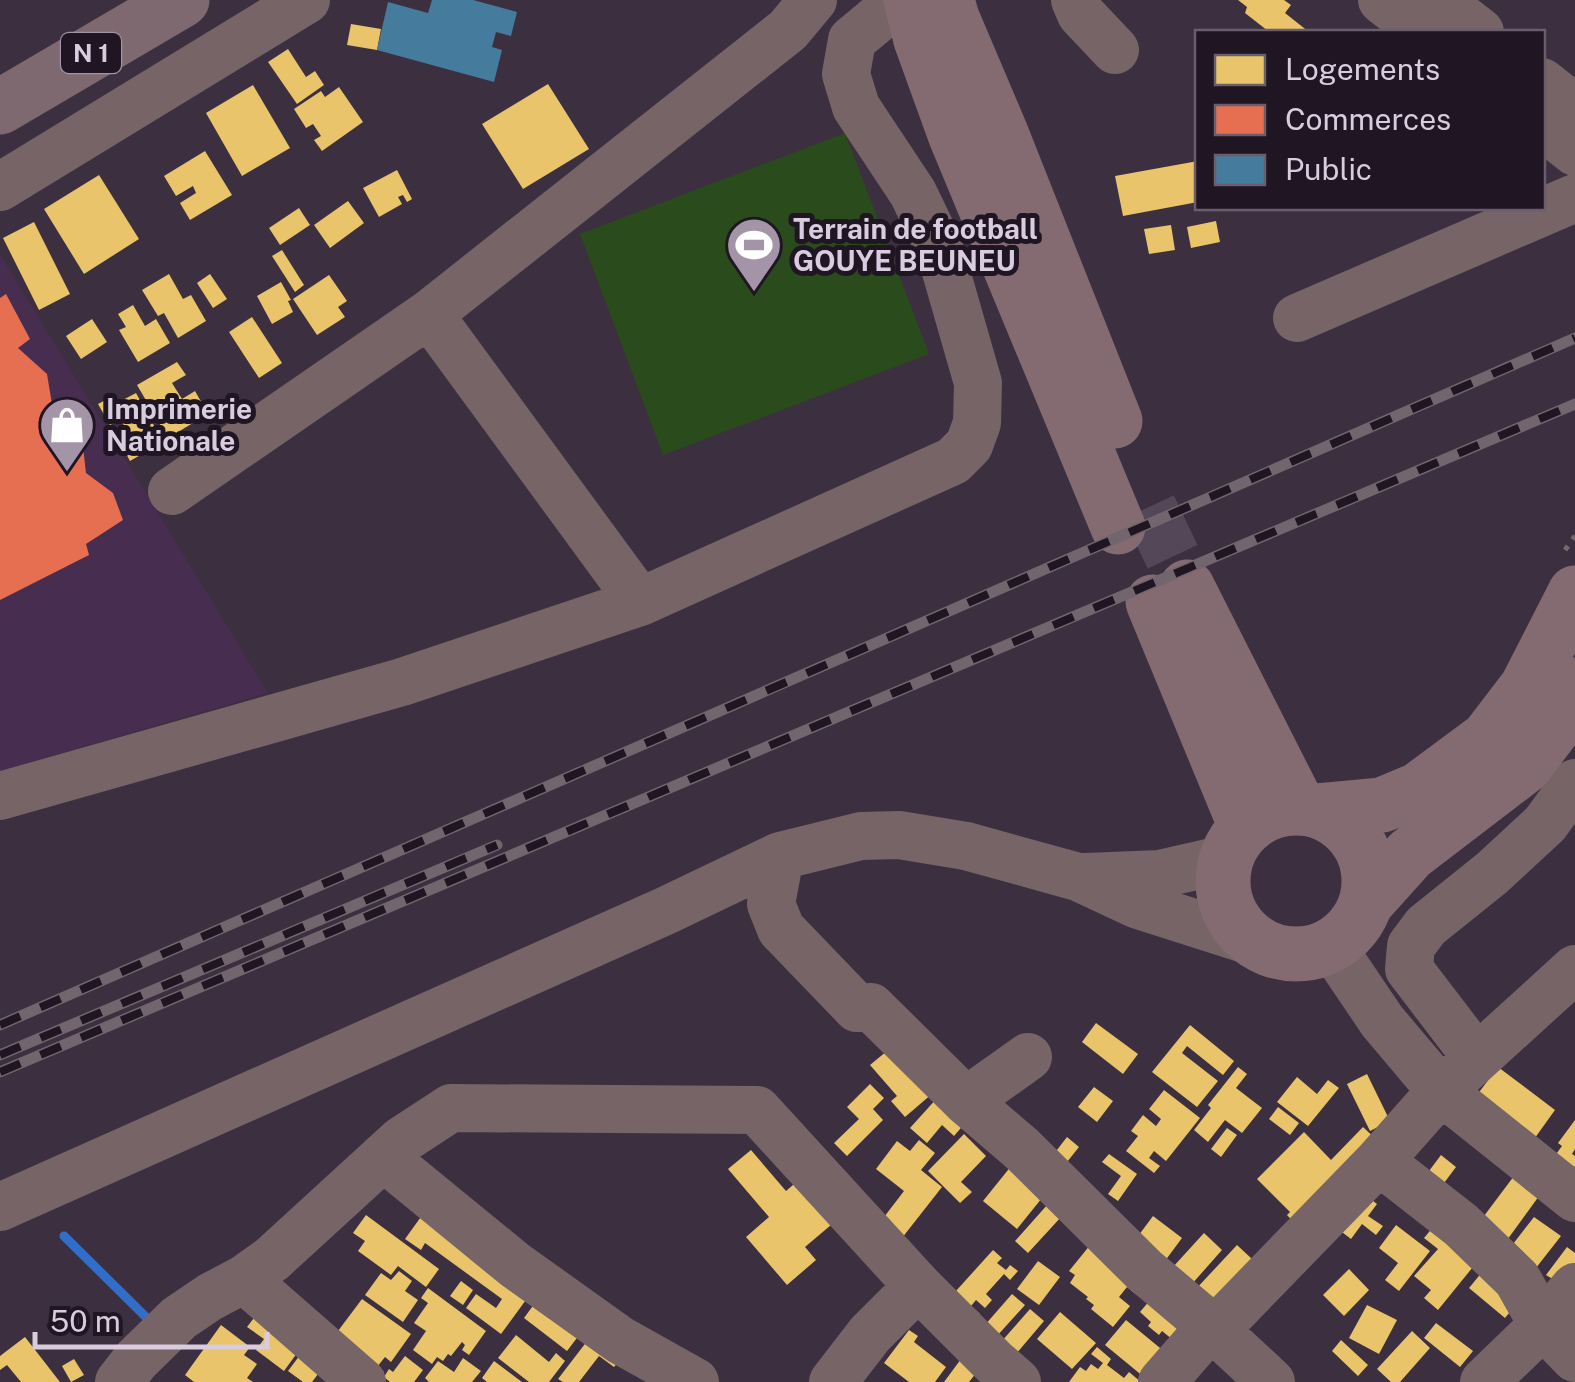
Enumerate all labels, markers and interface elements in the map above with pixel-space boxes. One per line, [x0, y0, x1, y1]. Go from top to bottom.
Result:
legend [1195, 30, 1545, 210]
road number: N 1 [61, 33, 121, 73]
text: Logements [1285, 51, 1440, 87]
text: Commerces [1285, 101, 1451, 137]
text: Public [1285, 151, 1372, 187]
place label: Terrain de football GOUYE BEUNEU [793, 212, 1038, 277]
sports icon: Terrain de football GOUYE BEUNEU [724, 215, 784, 294]
place label: Imprimerie Nationale [106, 392, 252, 457]
shop icon: Imprimerie Nationale [37, 395, 97, 474]
scale bar [35, 1287, 268, 1349]
text: 50 m [50, 1303, 121, 1339]

